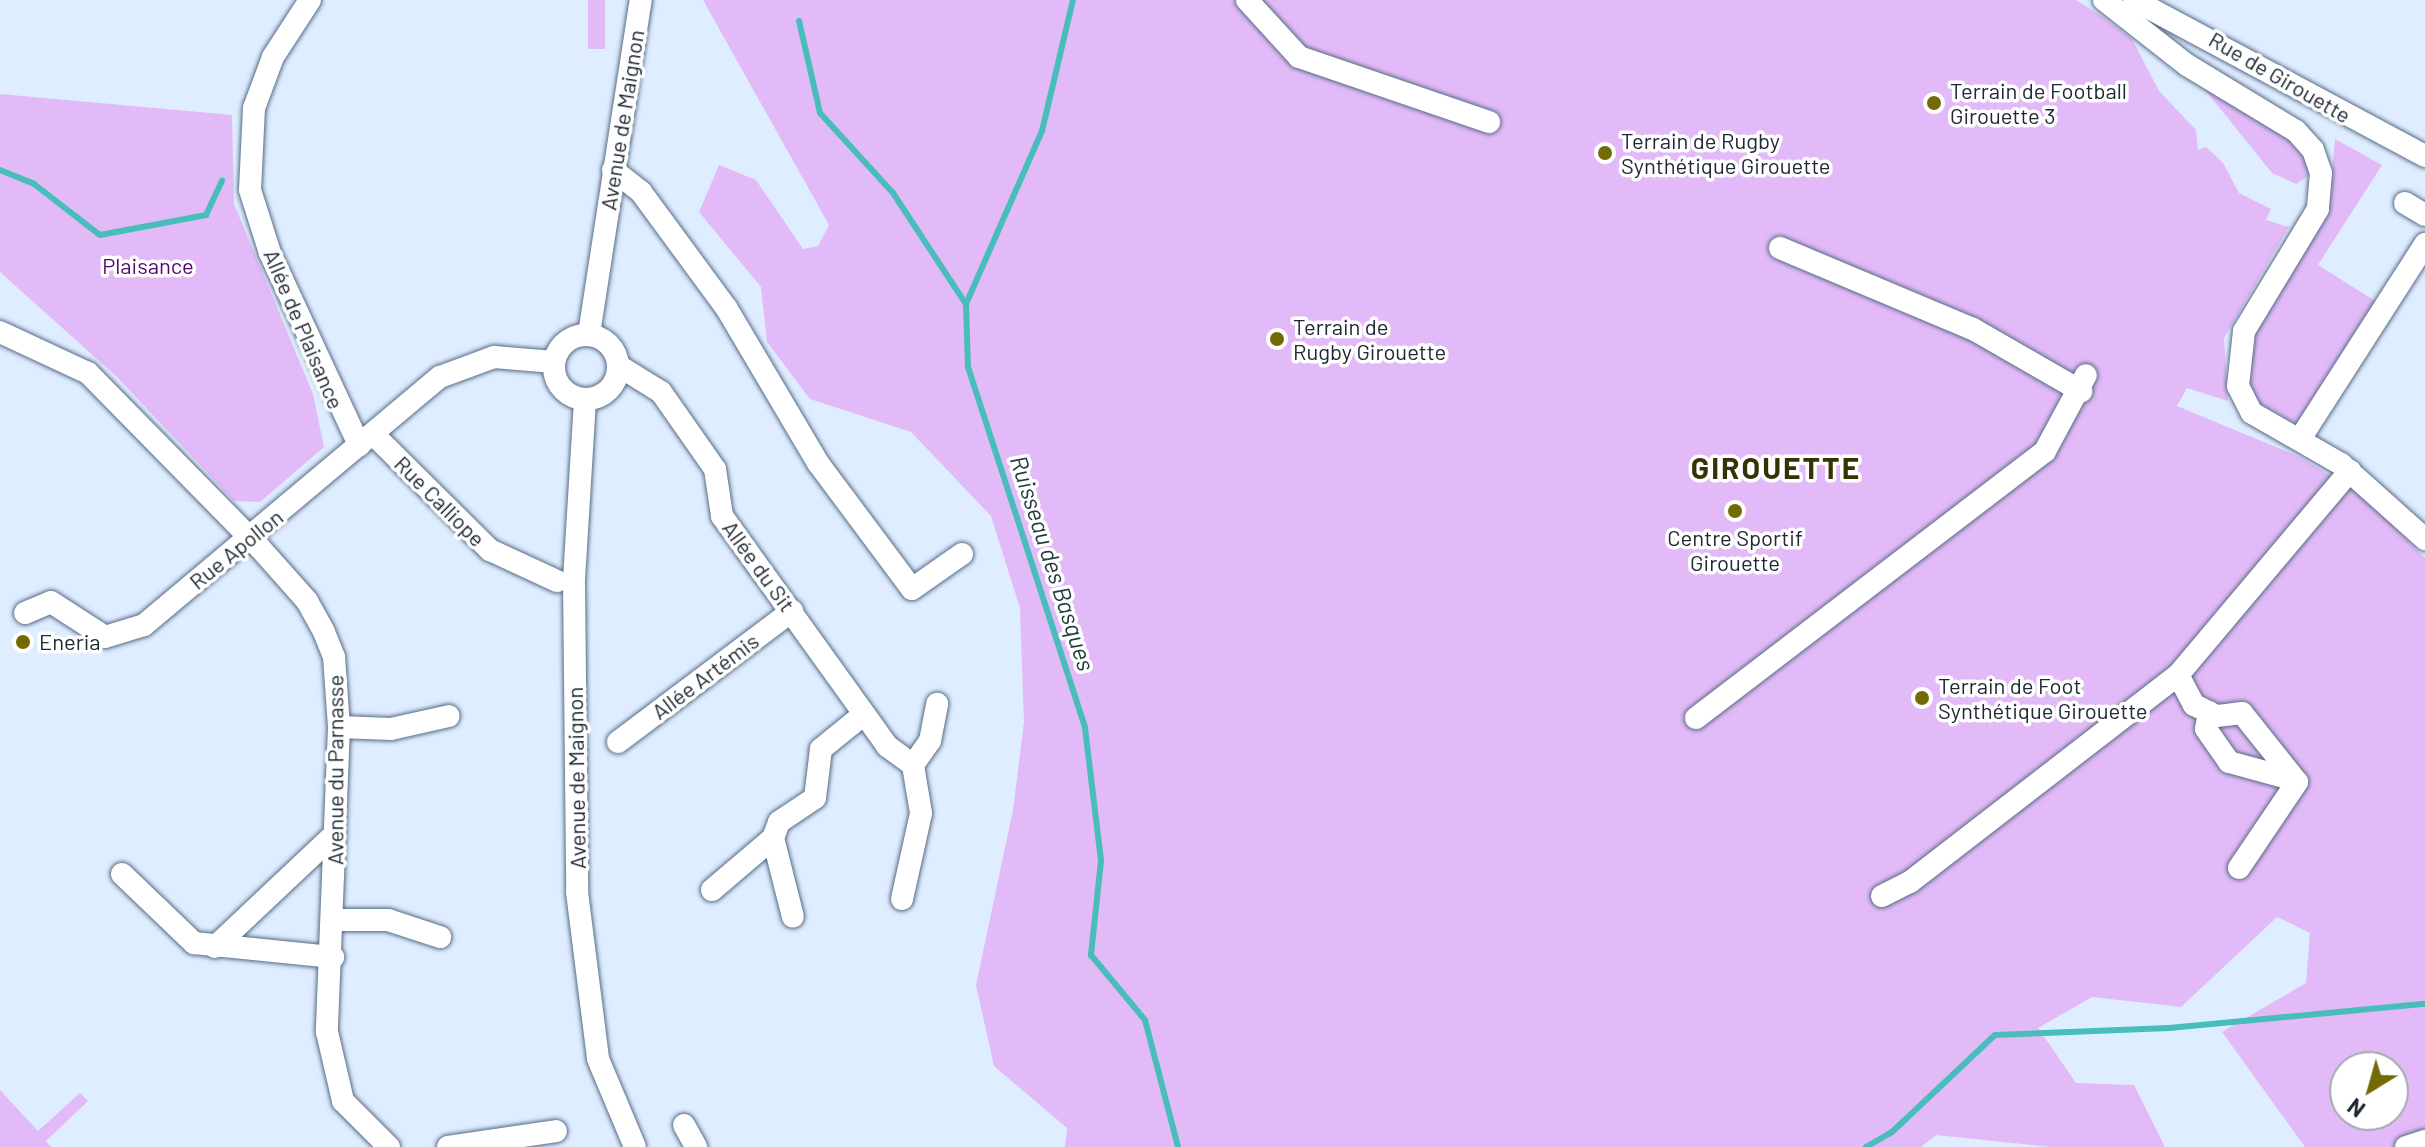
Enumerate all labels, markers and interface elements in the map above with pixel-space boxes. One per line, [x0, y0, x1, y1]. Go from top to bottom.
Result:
street label: Rue de Girouette [2204, 26, 2356, 128]
street label: Avenue de Maignon [595, 28, 649, 212]
place label: Terrain de Football Girouette 3 [1950, 77, 2127, 128]
marker: Terrain de Football Girouette 3 [1925, 94, 1943, 112]
place label: Terrain de Rugby Synthétique Girouette [1621, 127, 1831, 178]
marker: Terrain de Rugby Synthétique Girouette [1596, 144, 1614, 162]
street label: Allée de Plaisance [258, 245, 350, 413]
park label: Plaisance [102, 253, 194, 279]
place label: Terrain de Rugby Girouette [1293, 313, 1446, 364]
marker: Terrain de Rugby Girouette [1268, 330, 1286, 348]
district label: GIROUETTE [1691, 449, 1861, 485]
street label: Rue Calliope [389, 450, 491, 552]
water label: Ruisseau des Basques [1005, 452, 1101, 674]
marker: Centre Sportif Girouette [1726, 502, 1744, 520]
street label: Rue Apollon [184, 503, 288, 595]
street label: Allée du Sit [717, 515, 801, 617]
place label: Centre Sportif Girouette [1667, 524, 1803, 576]
street label: Allée Artémis [646, 627, 764, 725]
place label: Eneria [39, 629, 101, 655]
marker: Eneria [14, 633, 32, 651]
place label: Terrain de Foot Synthétique Girouette [1938, 672, 2148, 724]
street label: Avenue du Parnasse [322, 675, 348, 865]
street label: Avenue de Maignon [561, 687, 591, 869]
marker: Terrain de Foot Synthétique Girouette [1913, 689, 1931, 707]
north arrow [2329, 1051, 2409, 1131]
text: N [2342, 1094, 2369, 1123]

